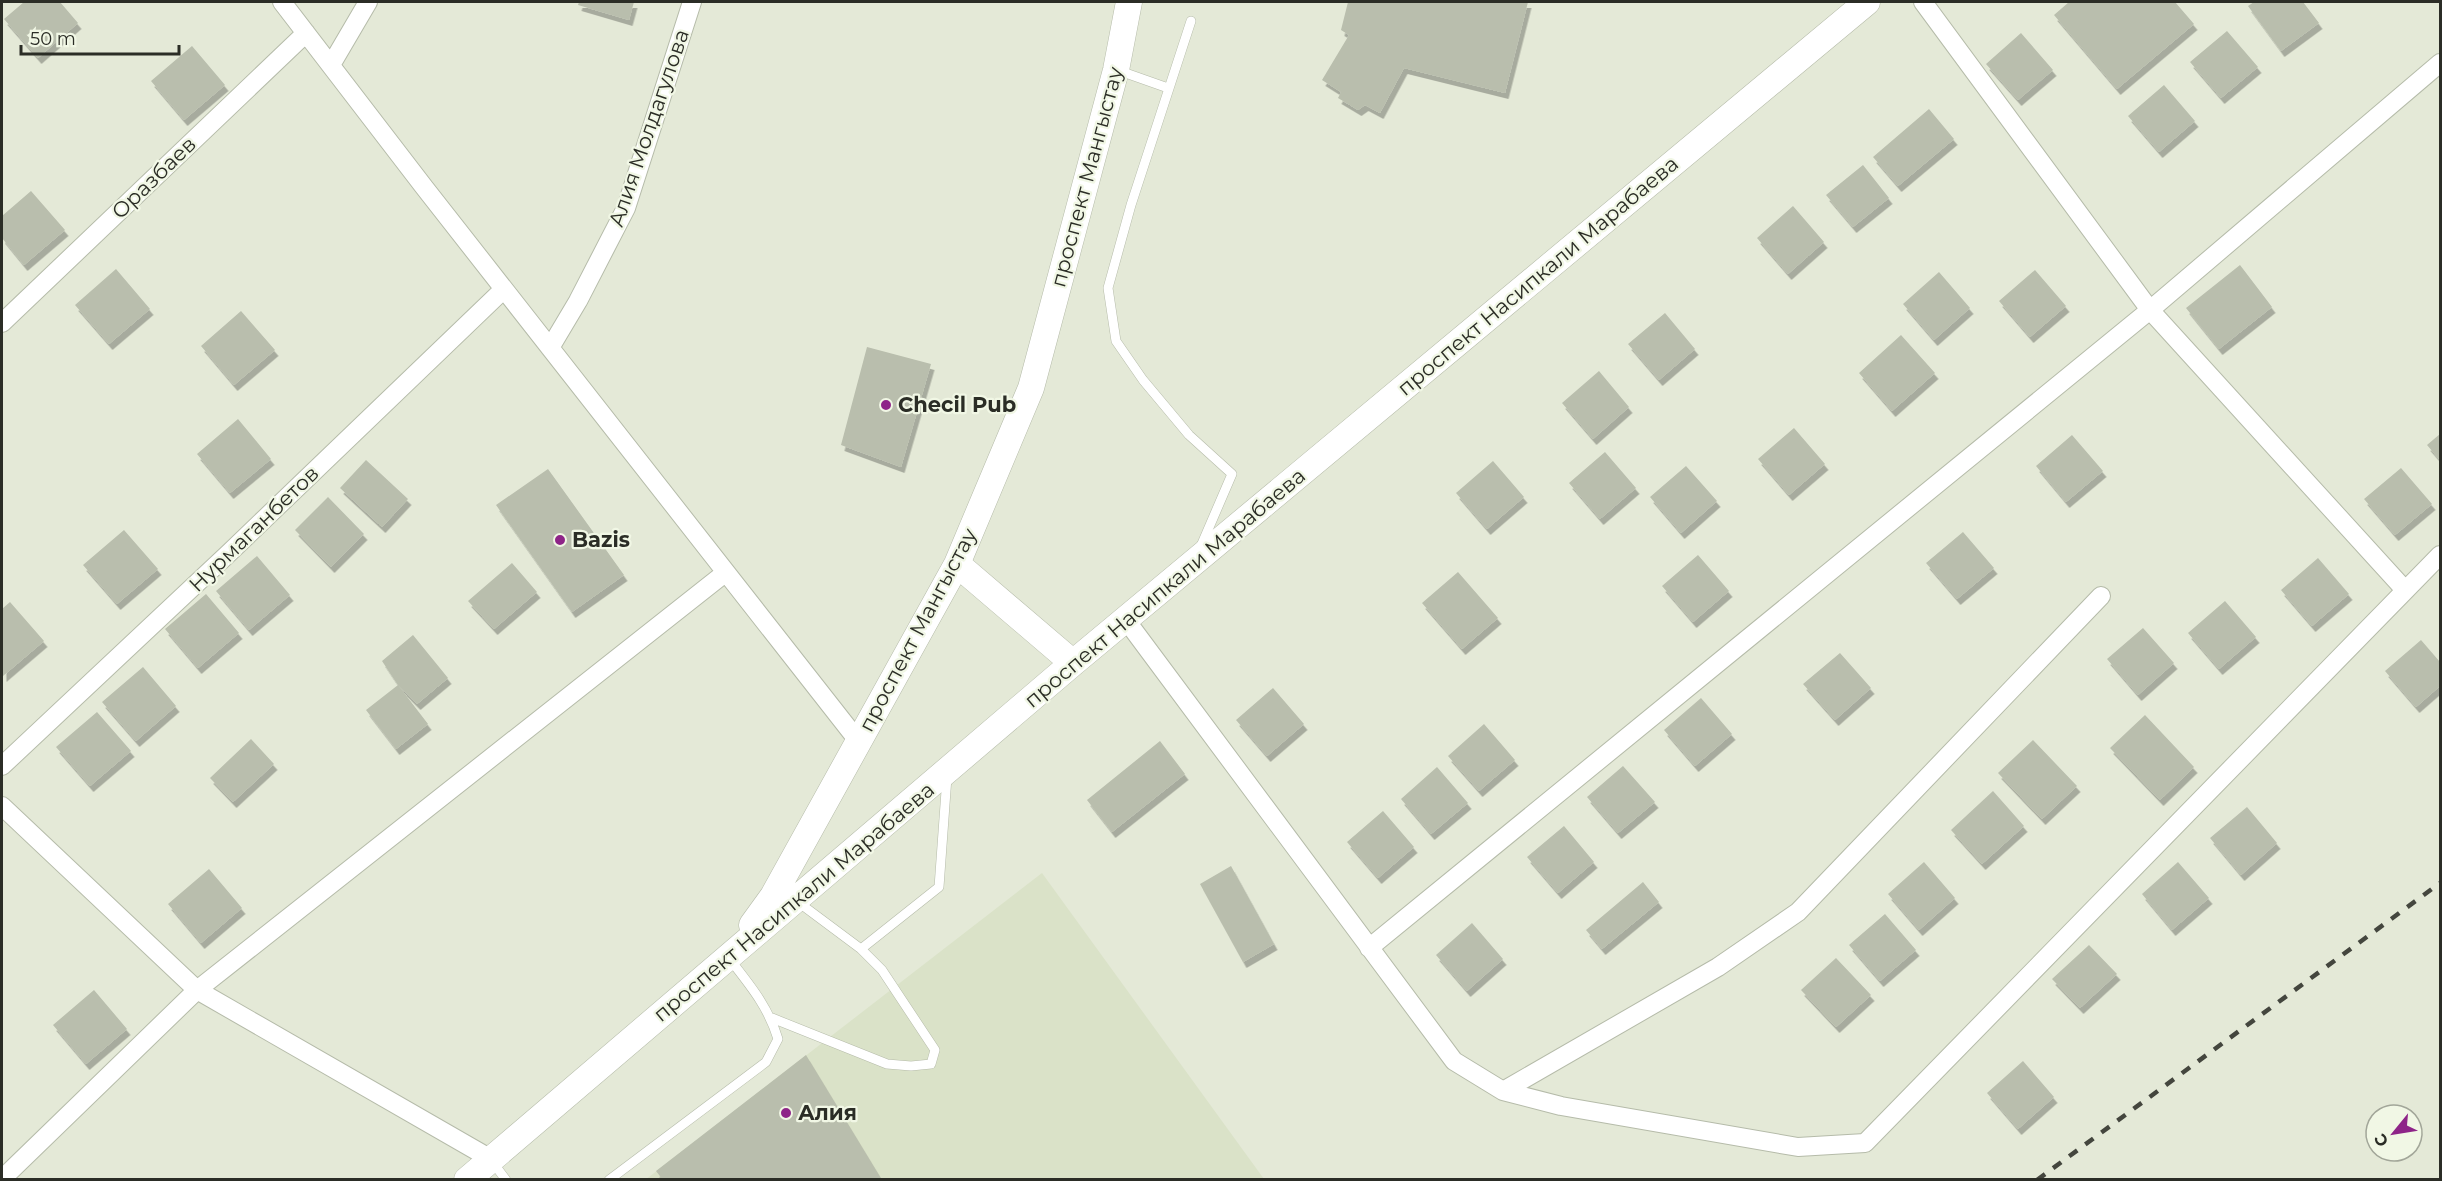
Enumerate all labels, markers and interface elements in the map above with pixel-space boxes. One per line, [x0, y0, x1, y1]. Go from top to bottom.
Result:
scale bar [21, 18, 178, 56]
street label: Алия Молдагулова [603, 26, 694, 230]
text: 50 m [30, 28, 76, 50]
street label: проспект Мангыстау [1045, 64, 1128, 290]
street label: Оразбаев [106, 131, 201, 224]
street label: проспект Насипкали Марабаева [1392, 151, 1683, 400]
place label: Checil Pub [898, 392, 1016, 417]
marker: Checil Pub [879, 398, 893, 412]
street label: Нурмаганбетов [184, 460, 324, 597]
street label: проспект Насипкали Марабаева [1019, 463, 1310, 712]
street label: проспект Мангыстау [853, 523, 982, 736]
place label: Bazis [572, 527, 630, 552]
marker: Bazis [553, 533, 567, 547]
street label: проспект Насипкали Марабаева [648, 777, 939, 1026]
place label: Алия [798, 1100, 857, 1125]
north arrow [2364, 1103, 2424, 1163]
marker: Алия [779, 1106, 793, 1120]
text: С [2370, 1130, 2393, 1150]

